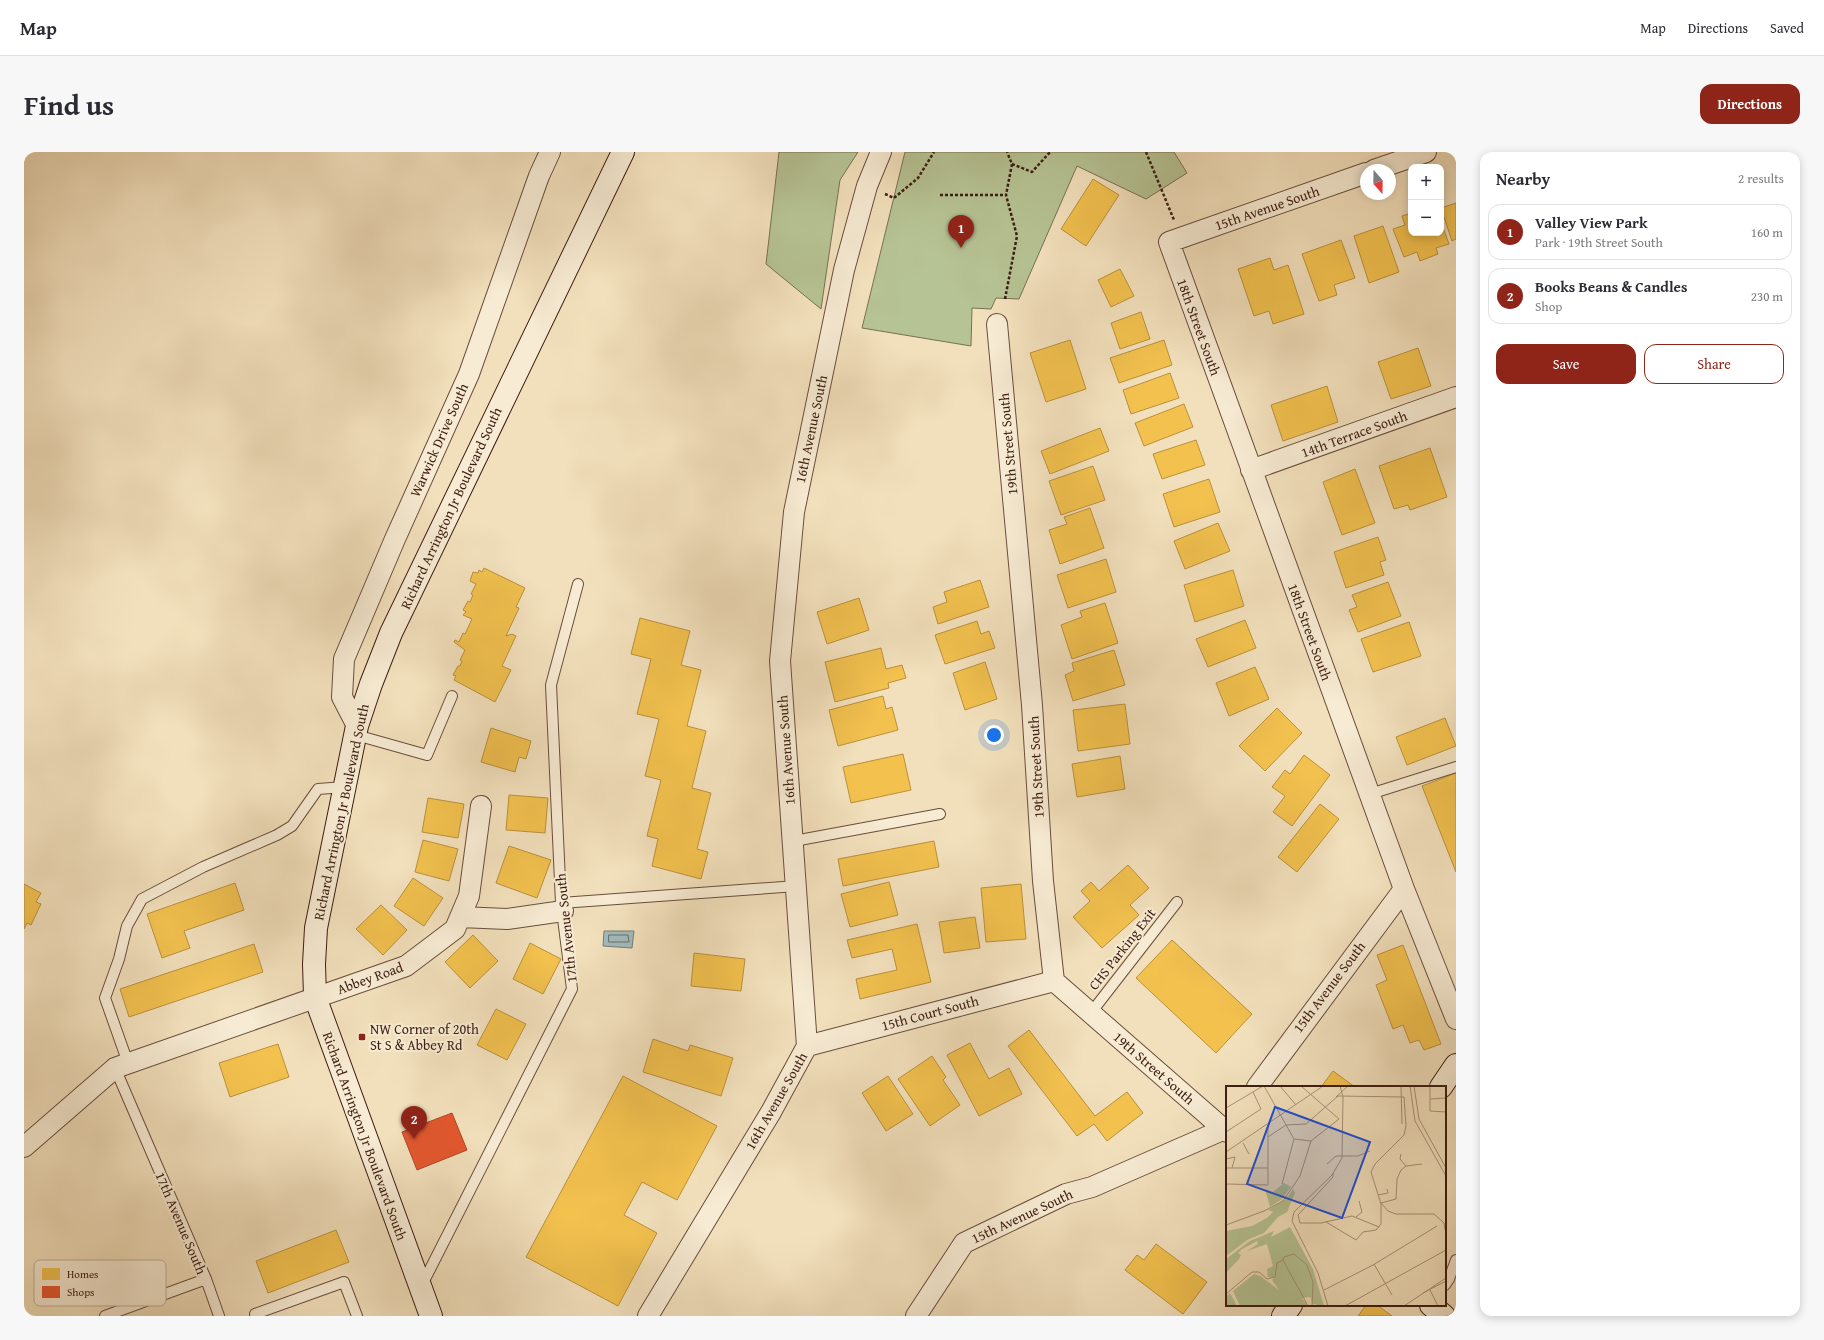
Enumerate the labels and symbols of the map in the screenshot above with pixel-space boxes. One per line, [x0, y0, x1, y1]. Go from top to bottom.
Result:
north arrow [1360, 164, 1396, 200]
street label: 15th Avenue South [1212, 181, 1322, 235]
pin: 1 [948, 215, 974, 248]
street label: 18th Street South [1172, 276, 1226, 379]
street label: 16th Avenue South [790, 373, 832, 485]
street label: Warwick Drive South [405, 380, 473, 500]
street label: 19th Street South [994, 392, 1022, 496]
street label: Richard Arrington Jr Boulevard South [395, 404, 507, 612]
street label: 14th Terrace South [1298, 405, 1410, 462]
street label: 18th Street South [1283, 581, 1337, 684]
street label: 16th Avenue South [772, 694, 800, 805]
street label: Richard Arrington Jr Boulevard South [308, 702, 374, 922]
street label: 19th Street South [1023, 715, 1049, 819]
your location [984, 725, 1004, 745]
street label: 17th Avenue South [550, 872, 582, 984]
street label: CHS Parking Exit [1084, 904, 1160, 994]
street label: 15th Avenue South [1288, 937, 1370, 1037]
street label: Abbey Road [334, 957, 406, 999]
street label: 15th Court South [879, 990, 981, 1036]
place label: NW Corner of 20th St S & Abbey Rd [370, 1019, 479, 1055]
street label: 19th Street South [1109, 1027, 1199, 1109]
street label: Richard Arrington Jr Boulevard South [318, 1029, 412, 1243]
marker: NW Corner of 20th St S & Abbey Rd [357, 1032, 367, 1042]
street label: 16th Avenue South [740, 1048, 812, 1154]
inset map [1226, 1086, 1446, 1306]
pin: 2 [401, 1106, 427, 1139]
street label: 17th Avenue South [150, 1169, 212, 1278]
street label: 15th Avenue South [968, 1184, 1076, 1248]
legend [34, 1260, 166, 1306]
text: Homes [67, 1266, 98, 1282]
text: Shops [67, 1284, 94, 1300]

